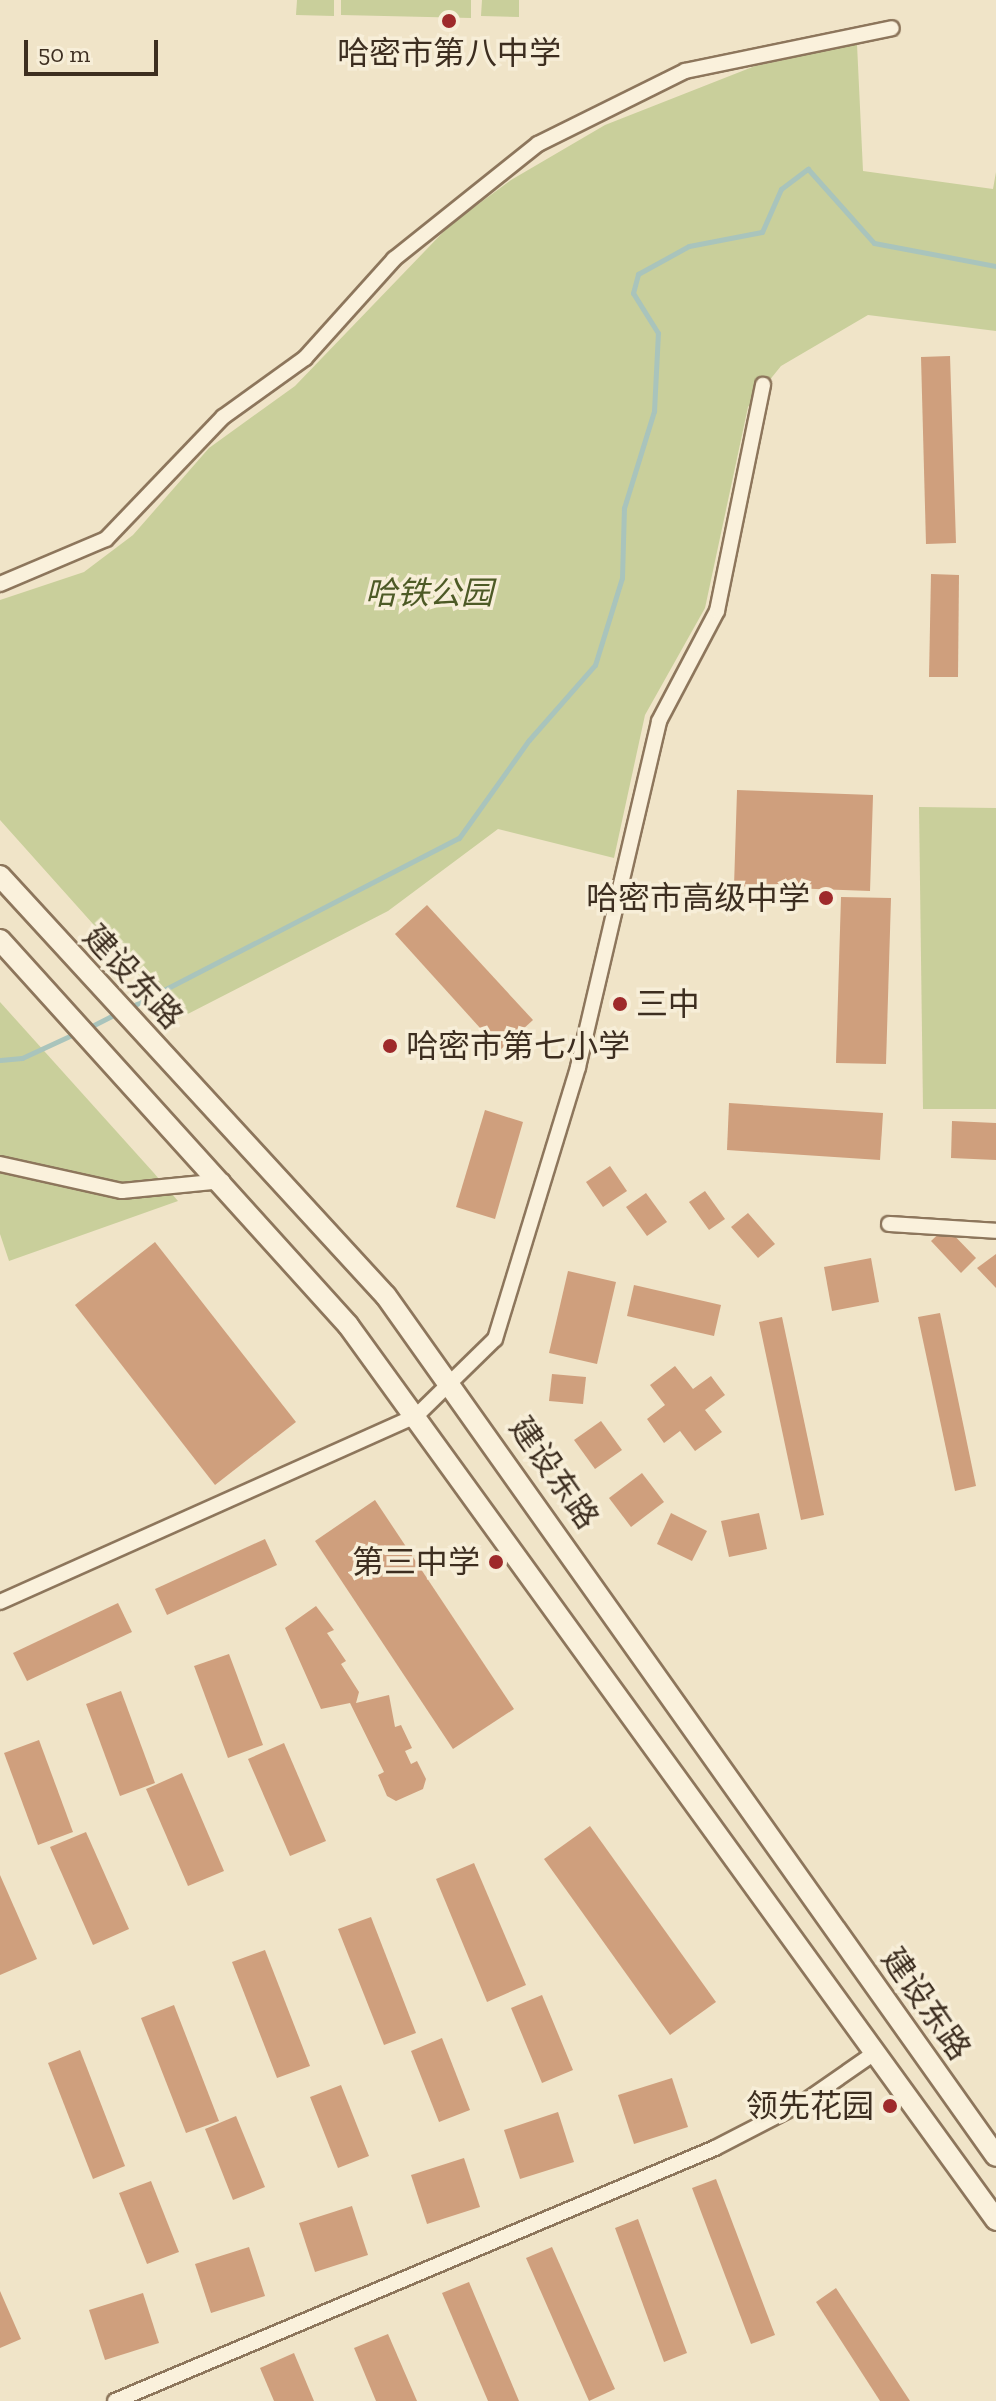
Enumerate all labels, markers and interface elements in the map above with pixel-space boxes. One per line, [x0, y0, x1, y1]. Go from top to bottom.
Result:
marker: 哈密市第八中学 [440, 12, 458, 30]
scale bar [28, 24, 162, 74]
place label: 哈密市第八中学 [337, 34, 561, 72]
text: 50 m [38, 39, 90, 68]
park label: 哈铁公园 [365, 574, 493, 612]
place label: 哈密市高级中学 [586, 879, 810, 917]
marker: 哈密市高级中学 [817, 889, 835, 907]
street label: 建设东路 [75, 917, 191, 1037]
place label: 三中 [636, 985, 700, 1023]
marker: 三中 [611, 995, 629, 1013]
place label: 哈密市第七小学 [406, 1027, 630, 1065]
marker: 哈密市第七小学 [381, 1037, 399, 1055]
street label: 建设东路 [502, 1410, 606, 1536]
place label: 第三中学 [352, 1543, 480, 1581]
marker: 第三中学 [487, 1553, 505, 1571]
street label: 建设东路 [874, 1941, 978, 2067]
place label: 领先花园 [746, 2087, 874, 2125]
marker: 领先花园 [881, 2097, 899, 2115]

